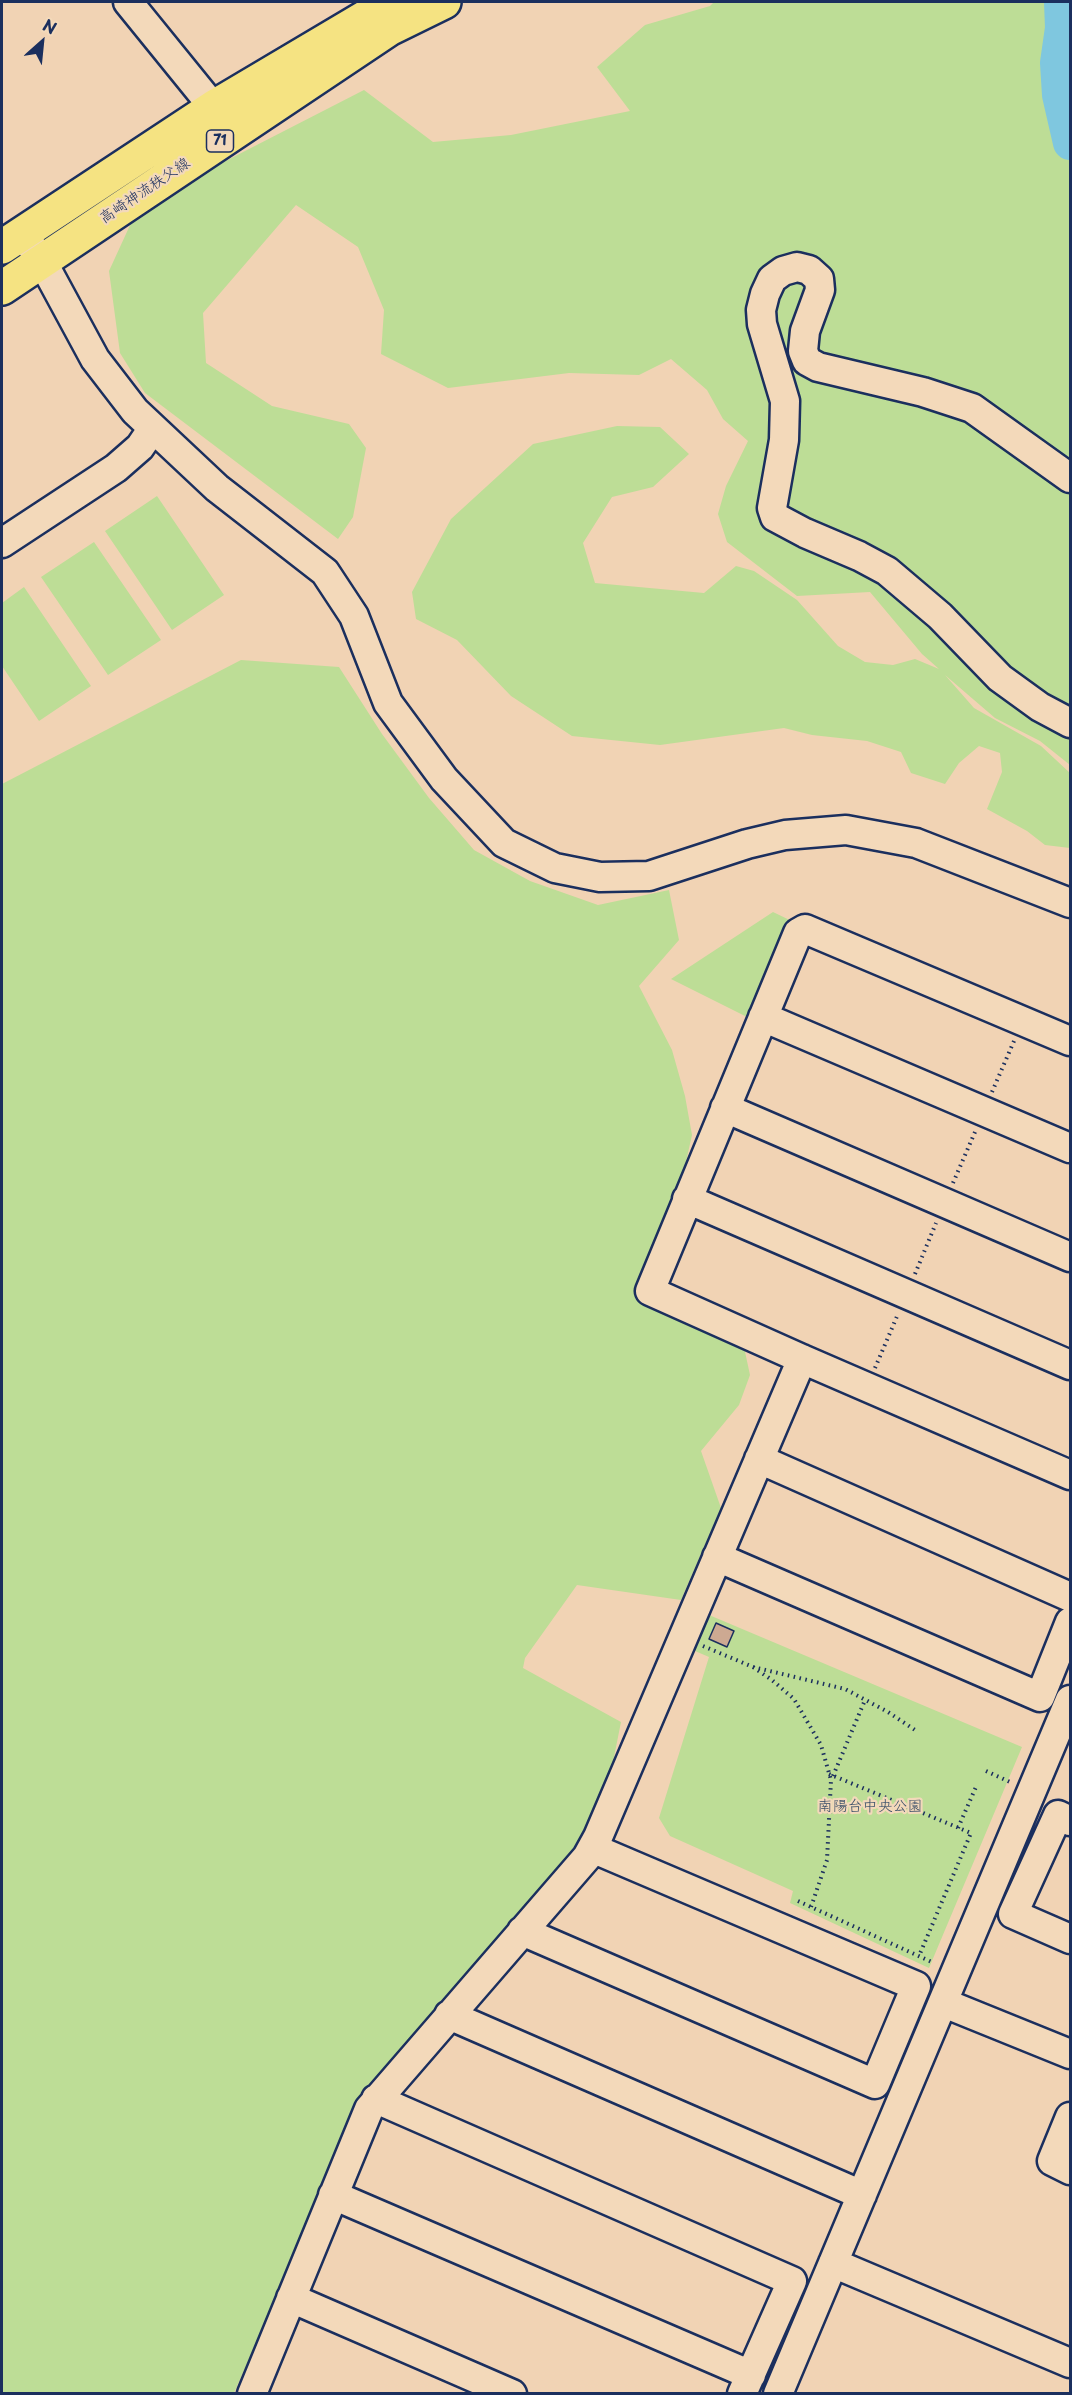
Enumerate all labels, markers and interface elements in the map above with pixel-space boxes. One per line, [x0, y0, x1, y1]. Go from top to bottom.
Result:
north arrow [12, 12, 72, 72]
text: N [39, 12, 61, 40]
road number: 71 [206, 130, 234, 152]
street label: 高崎神流秩父線 [96, 154, 194, 228]
park label: 南陽台中央公園 [818, 1798, 922, 1816]

